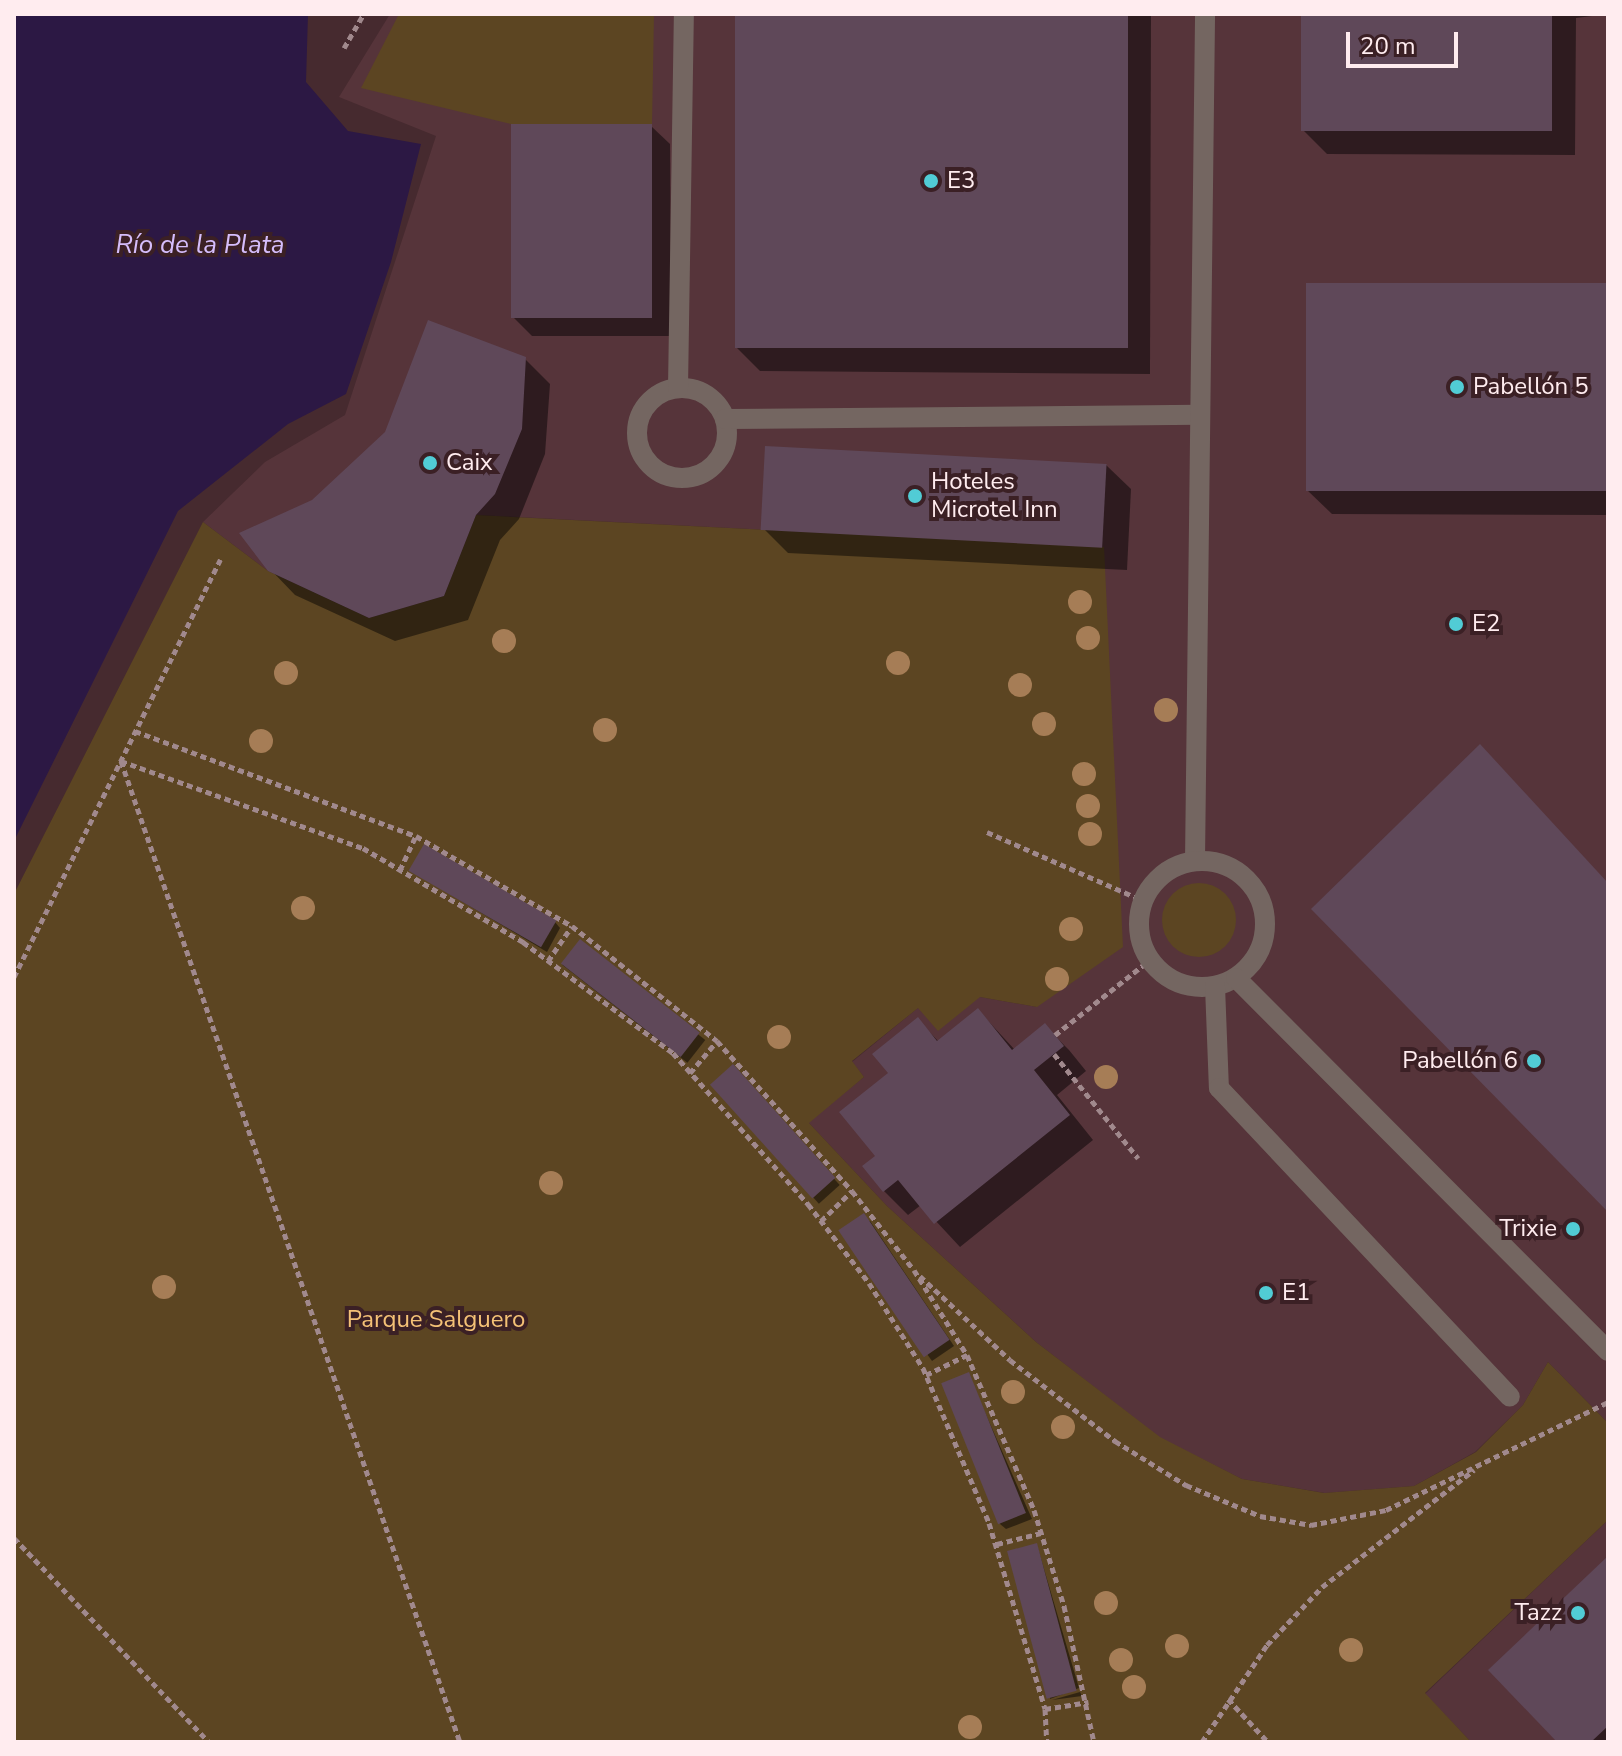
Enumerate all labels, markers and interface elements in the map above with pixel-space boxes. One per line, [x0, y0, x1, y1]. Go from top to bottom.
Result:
scale bar [1350, 16, 1462, 66]
text: 20 m [1360, 30, 1416, 62]
place label: E3 [947, 167, 975, 195]
marker: E3 [922, 172, 940, 190]
water label: Río de la Plata [115, 229, 285, 261]
place label: Pabellón 5 [1473, 373, 1589, 401]
marker: Pabellón 5 [1448, 378, 1466, 396]
place label: Caix [446, 449, 493, 477]
marker: Caix [421, 454, 439, 472]
place label: Hoteles Microtel Inn [931, 468, 1058, 524]
marker: Hoteles Microtel Inn [906, 487, 924, 505]
place label: E2 [1472, 610, 1500, 638]
marker: E2 [1447, 615, 1465, 633]
place label: Pabellón 6 [1402, 1047, 1518, 1075]
marker: Pabellón 6 [1525, 1052, 1543, 1070]
place label: Trixie [1499, 1215, 1557, 1243]
marker: Trixie [1564, 1220, 1582, 1238]
place label: E1 [1282, 1279, 1310, 1307]
marker: E1 [1257, 1284, 1275, 1302]
park label: Parque Salguero [347, 1306, 525, 1334]
place label: Tazz [1514, 1599, 1562, 1627]
marker: Tazz [1569, 1604, 1587, 1622]

